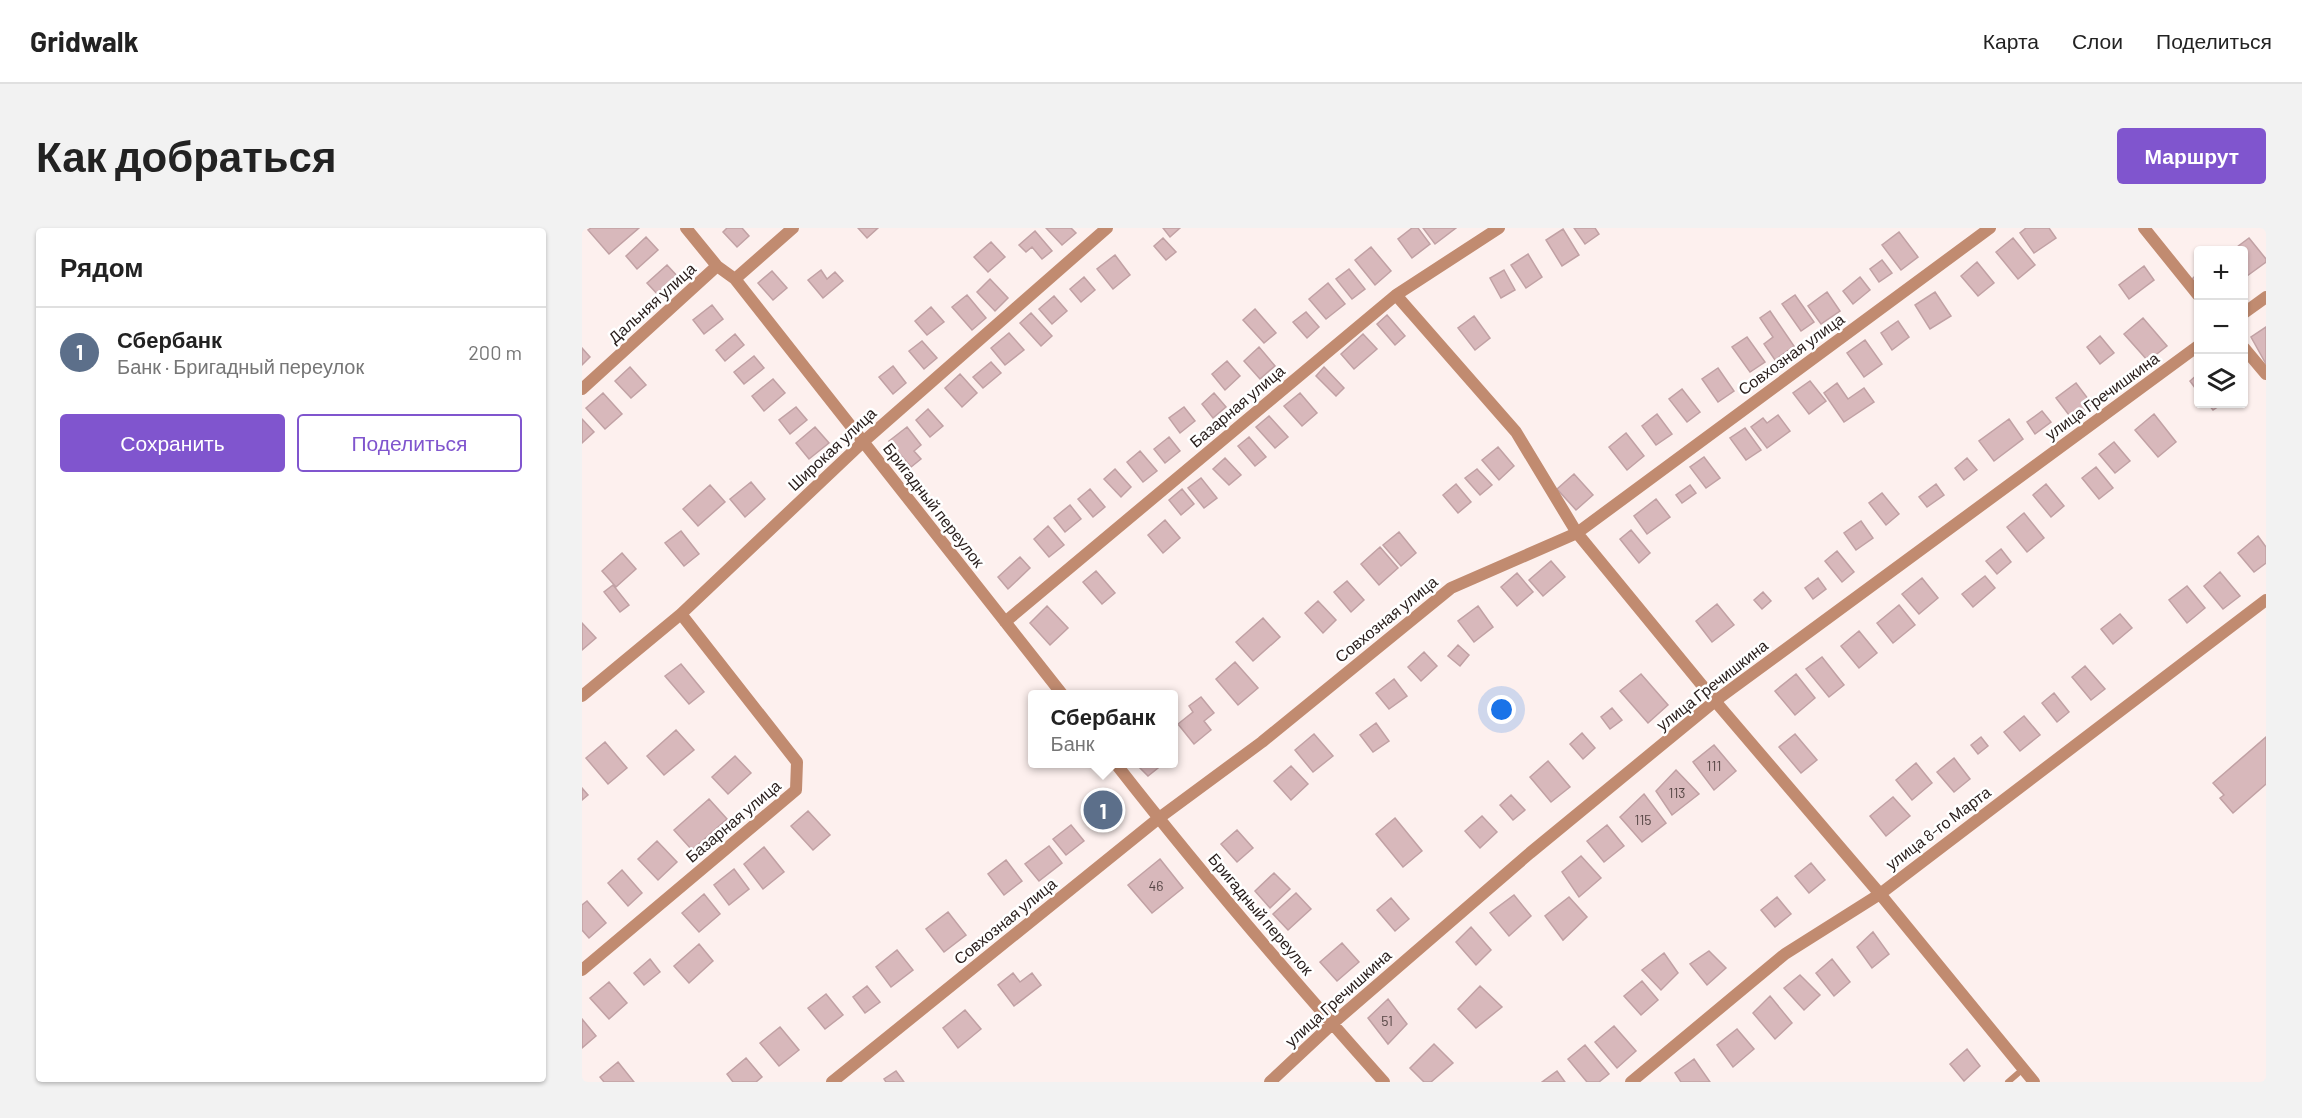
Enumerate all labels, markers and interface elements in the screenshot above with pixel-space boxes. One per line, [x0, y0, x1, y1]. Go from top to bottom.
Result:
text: Gridwalk [30, 24, 139, 58]
text: Карта [1983, 28, 2039, 53]
text: Слои [2072, 28, 2123, 53]
text: Поделиться [2156, 28, 2272, 53]
button: Маршрут [2117, 128, 2266, 184]
text: Как добраться [36, 130, 336, 180]
map controls [2194, 246, 2248, 408]
button: + [2194, 246, 2248, 300]
text: Рядом [60, 251, 143, 282]
street label: Дальняя улица [604, 258, 699, 347]
button: − [2194, 300, 2248, 354]
street label: Совхозная улица [1734, 309, 1848, 398]
text: Сбербанк [117, 326, 222, 352]
text: 1 [76, 340, 83, 364]
text: 200 m [468, 340, 522, 364]
street label: улица Гречишкина [2041, 348, 2162, 443]
text: Банк · Бригадный переулок [117, 354, 364, 378]
button: layers [2194, 354, 2248, 408]
street label: Базарная улица [1185, 360, 1288, 451]
street label: Широкая улица [784, 403, 880, 494]
button: Сохранить [60, 414, 285, 472]
button: Поделиться [297, 414, 522, 472]
street label: Бригадный переулок [880, 439, 990, 572]
street label: Совхозная улица [1331, 571, 1441, 666]
street label: улица Гречишкина [1652, 635, 1771, 734]
popup [1028, 690, 1178, 768]
your location [1487, 695, 1516, 724]
text: Сбербанк [1051, 703, 1155, 729]
text: Банк [1051, 731, 1095, 755]
house number: 111 [1707, 757, 1721, 774]
street label: Базарная улица [681, 775, 784, 866]
street label: улица 8-го Марта [1881, 782, 1994, 873]
house number: 113 [1668, 784, 1686, 801]
pin: 1 [1084, 788, 1122, 832]
house number: 115 [1634, 811, 1652, 828]
street label: Бригадный переулок [1205, 849, 1318, 979]
street label: Совхозная улица [950, 873, 1060, 968]
house number: 46 [1149, 877, 1163, 894]
street label: улица Гречишкина [1281, 945, 1395, 1050]
house number: 51 [1381, 1012, 1393, 1029]

